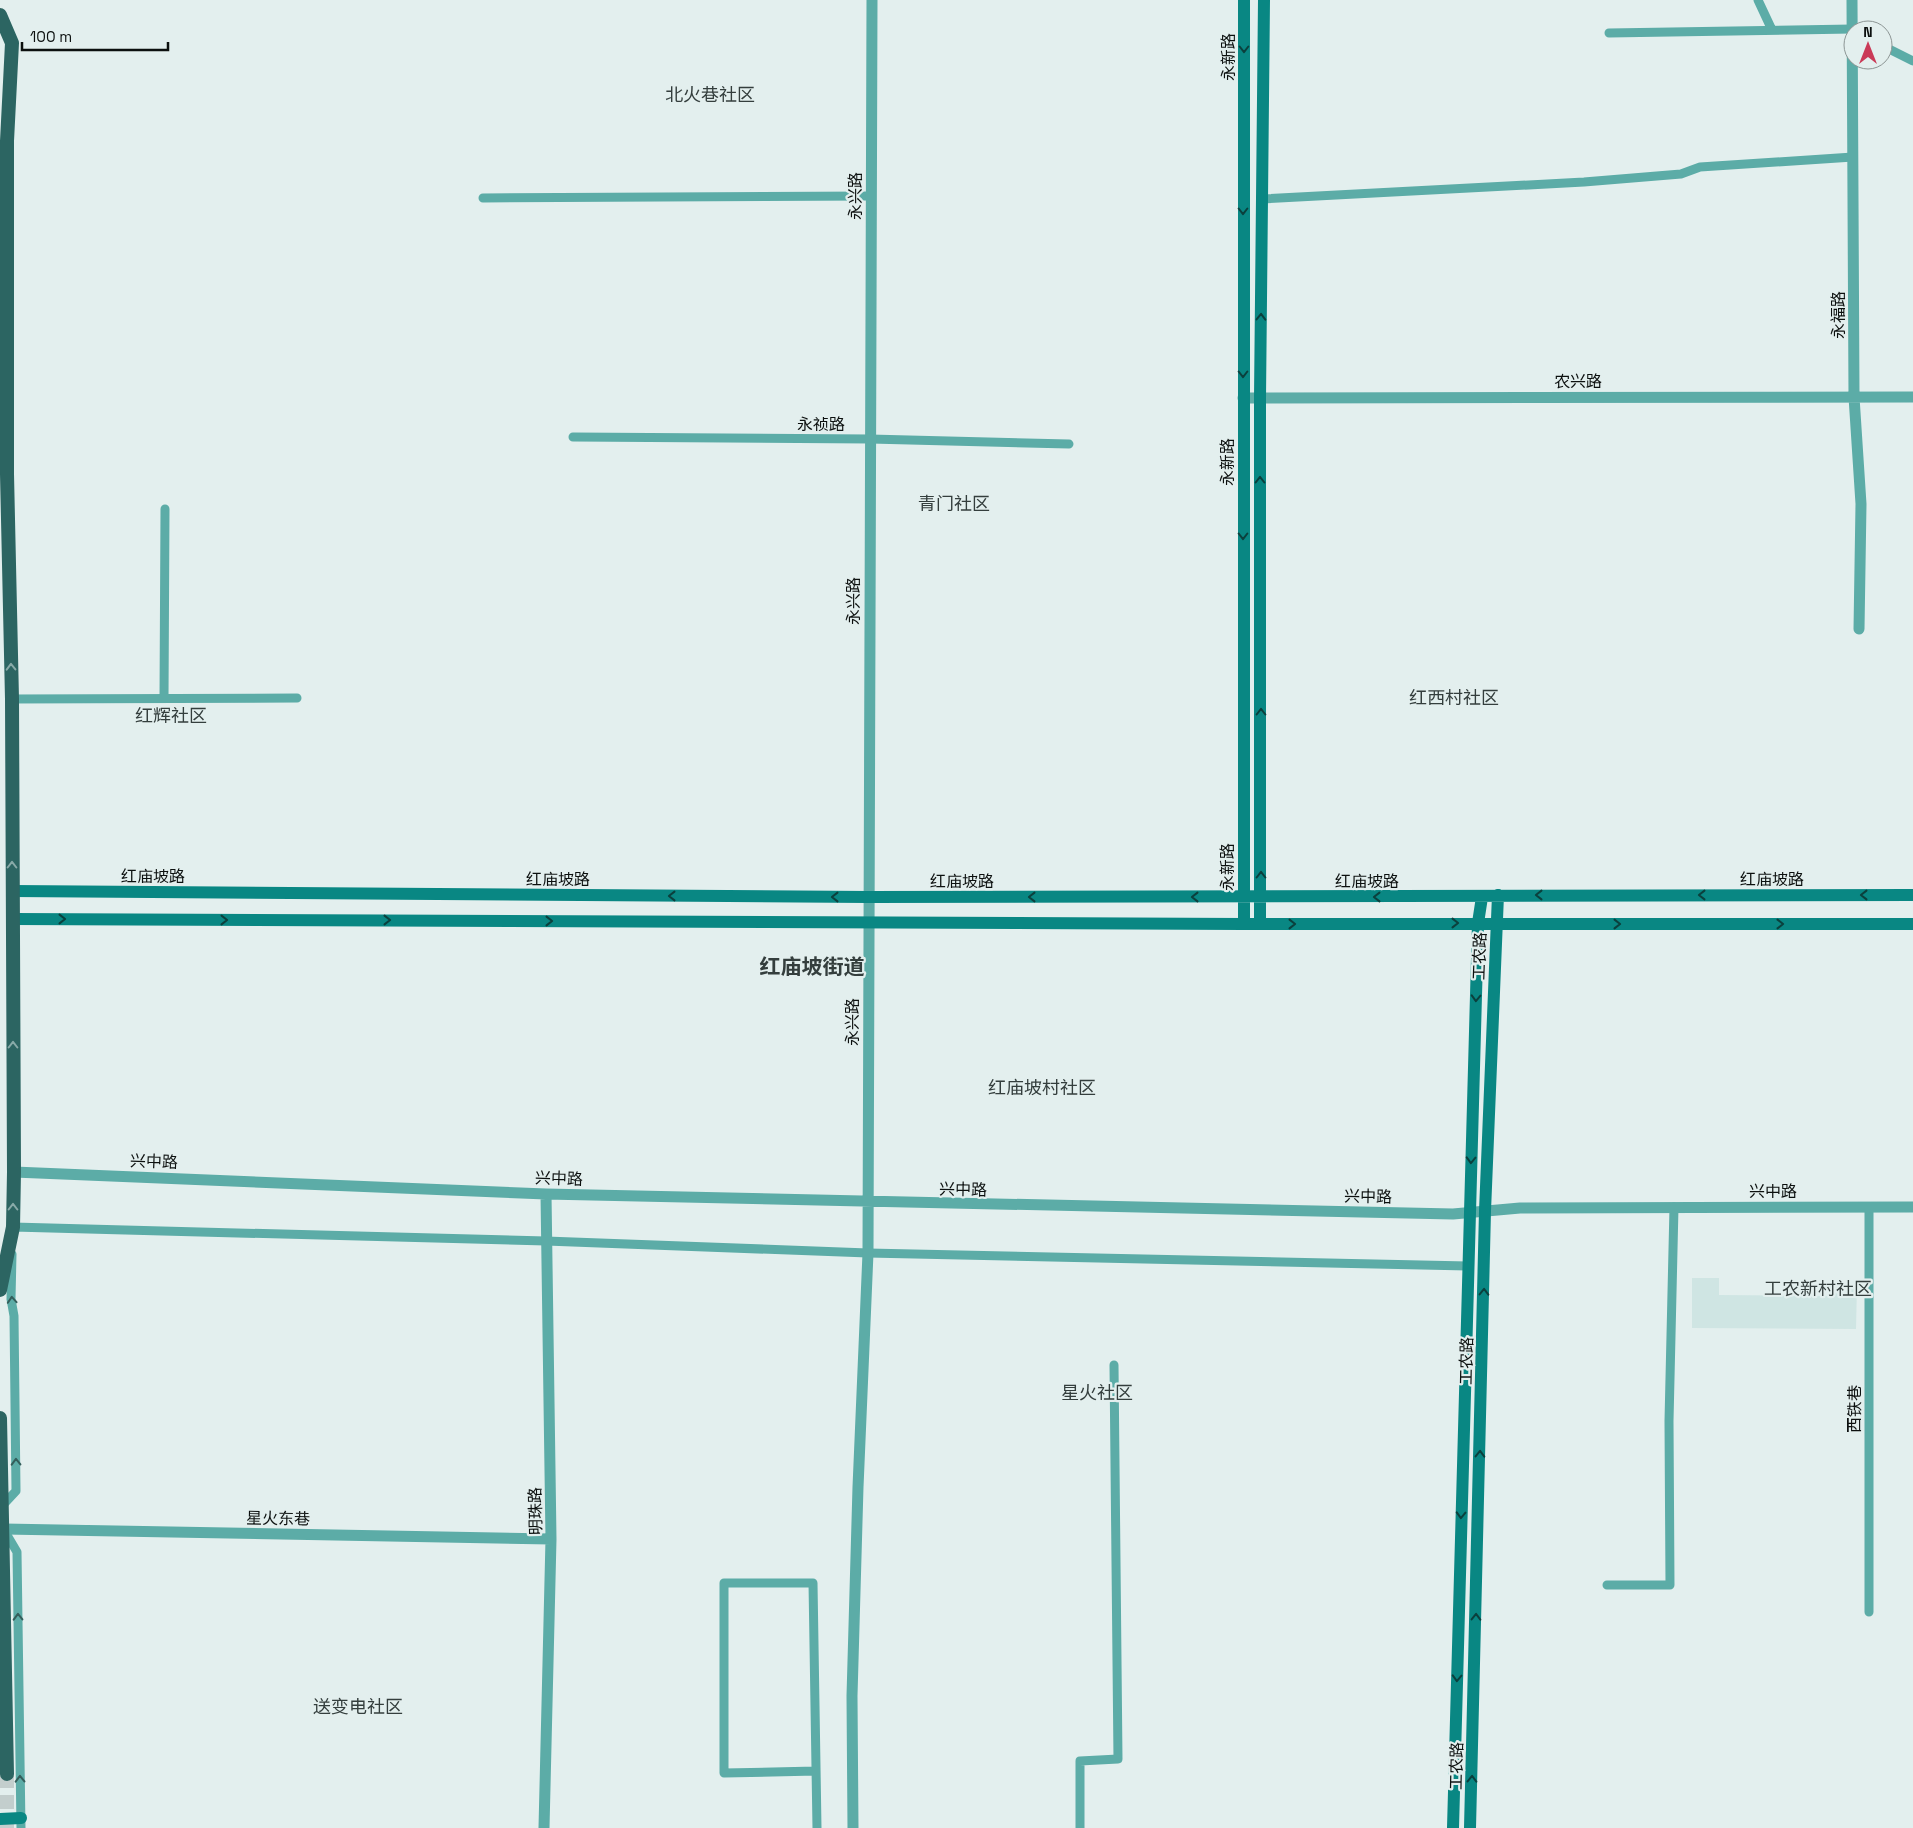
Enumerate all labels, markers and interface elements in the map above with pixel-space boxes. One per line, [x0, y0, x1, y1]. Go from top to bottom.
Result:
scale bar [22, 20, 169, 52]
north arrow [1843, 20, 1893, 70]
text: N [1863, 23, 1873, 41]
text: 100 m [30, 27, 72, 46]
street label: 永新路 [1218, 33, 1239, 81]
one-way arrow [1239, 45, 1249, 53]
district label: 北火巷社区 [665, 83, 755, 106]
street label: 永兴路 [845, 172, 866, 220]
one-way arrow [1238, 207, 1249, 215]
street label: 永福路 [1828, 291, 1849, 339]
one-way arrow [1256, 313, 1266, 321]
one-way arrow [1238, 370, 1248, 378]
street label: 农兴路 [1554, 371, 1602, 392]
street label: 永祯路 [797, 414, 845, 435]
street label: 永新路 [1217, 438, 1238, 486]
one-way arrow [1255, 476, 1265, 484]
district label: 青门社区 [918, 492, 990, 515]
one-way arrow [1238, 532, 1248, 540]
street label: 永兴路 [843, 577, 864, 625]
one-way arrow [6, 663, 16, 671]
district label: 红西村社区 [1409, 686, 1499, 709]
district label: 红辉社区 [135, 704, 207, 727]
one-way arrow [1256, 708, 1266, 716]
street label: 永新路 [1217, 843, 1238, 891]
one-way arrow [7, 861, 17, 868]
street label: 红庙坡路 [121, 866, 185, 887]
street label: 红庙坡路 [526, 869, 590, 890]
street label: 红庙坡路 [1740, 869, 1804, 890]
street label: 红庙坡路 [930, 871, 994, 892]
one-way arrow [1256, 871, 1266, 878]
street label: 红庙坡路 [1335, 871, 1399, 892]
one-way arrow [1535, 890, 1543, 900]
one-way arrow [1698, 890, 1706, 900]
one-way arrow [1860, 890, 1868, 900]
one-way arrow [668, 891, 676, 901]
one-way arrow [830, 892, 838, 902]
one-way arrow [1028, 892, 1036, 902]
one-way arrow [1190, 892, 1198, 902]
one-way arrow [1373, 892, 1380, 902]
one-way arrow [58, 914, 66, 924]
one-way arrow [221, 915, 229, 925]
one-way arrow [383, 915, 391, 926]
one-way arrow [546, 916, 554, 926]
one-way arrow [1289, 918, 1297, 929]
one-way arrow [1452, 918, 1459, 928]
one-way arrow [1614, 919, 1622, 929]
one-way arrow [1776, 919, 1784, 929]
street label: 工农路 [1468, 932, 1491, 980]
district label: 红庙坡街道 [760, 953, 865, 980]
one-way arrow [1471, 994, 1481, 1002]
street label: 永兴路 [842, 998, 863, 1046]
one-way arrow [8, 1041, 18, 1048]
district label: 红庙坡村社区 [988, 1076, 1096, 1099]
street label: 兴中路 [130, 1150, 178, 1173]
one-way arrow [1466, 1157, 1476, 1165]
street label: 兴中路 [535, 1167, 583, 1190]
street label: 兴中路 [939, 1179, 987, 1200]
street label: 兴中路 [1749, 1181, 1797, 1202]
street label: 兴中路 [1344, 1186, 1392, 1207]
one-way arrow [8, 1203, 18, 1211]
district label: 工农新村社区 [1764, 1277, 1872, 1300]
one-way arrow [1479, 1288, 1489, 1296]
one-way arrow [6, 1295, 17, 1303]
street label: 工农路 [1456, 1337, 1477, 1385]
district label: 星火社区 [1061, 1381, 1133, 1404]
street label: 西铁巷 [1844, 1385, 1865, 1433]
one-way arrow [1475, 1450, 1485, 1458]
one-way arrow [11, 1458, 21, 1466]
street label: 明珠路 [525, 1487, 546, 1535]
street label: 星火东巷 [246, 1507, 310, 1530]
one-way arrow [1456, 1512, 1466, 1520]
one-way arrow [13, 1613, 23, 1620]
one-way arrow [1470, 1613, 1481, 1621]
one-way arrow [1452, 1674, 1462, 1682]
district label: 送变电社区 [313, 1695, 403, 1718]
street label: 工农路 [1446, 1742, 1467, 1790]
one-way arrow [15, 1775, 26, 1783]
one-way arrow [1466, 1775, 1477, 1783]

